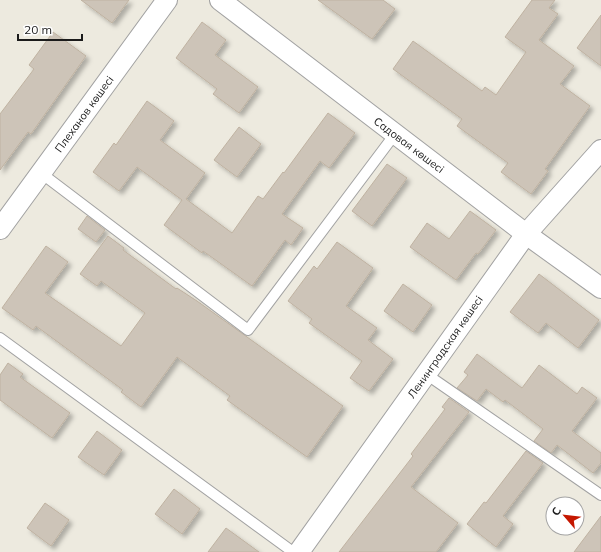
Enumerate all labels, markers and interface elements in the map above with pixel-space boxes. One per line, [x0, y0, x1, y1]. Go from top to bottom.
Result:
scale bar [18, 16, 82, 42]
text: 20 m [24, 22, 52, 37]
street label: Плеханов көшесі [52, 73, 116, 155]
street label: Садовая көшесі [371, 114, 447, 176]
street label: Ленинградская көшесі [404, 293, 486, 401]
north arrow [545, 496, 585, 536]
text: С [548, 504, 564, 518]

